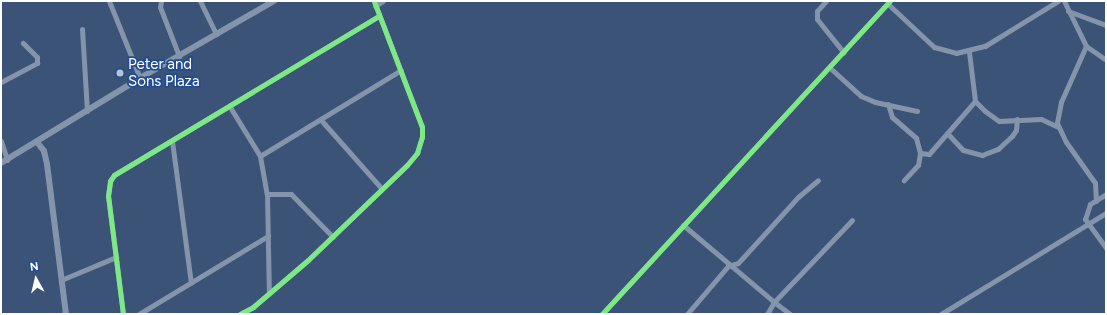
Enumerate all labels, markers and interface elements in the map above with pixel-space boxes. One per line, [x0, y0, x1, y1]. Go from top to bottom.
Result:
place label: Peter and Sons Plaza [128, 55, 200, 90]
marker: Peter and Sons Plaza [115, 68, 125, 78]
north arrow [16, 259, 56, 299]
text: N [29, 260, 39, 274]

